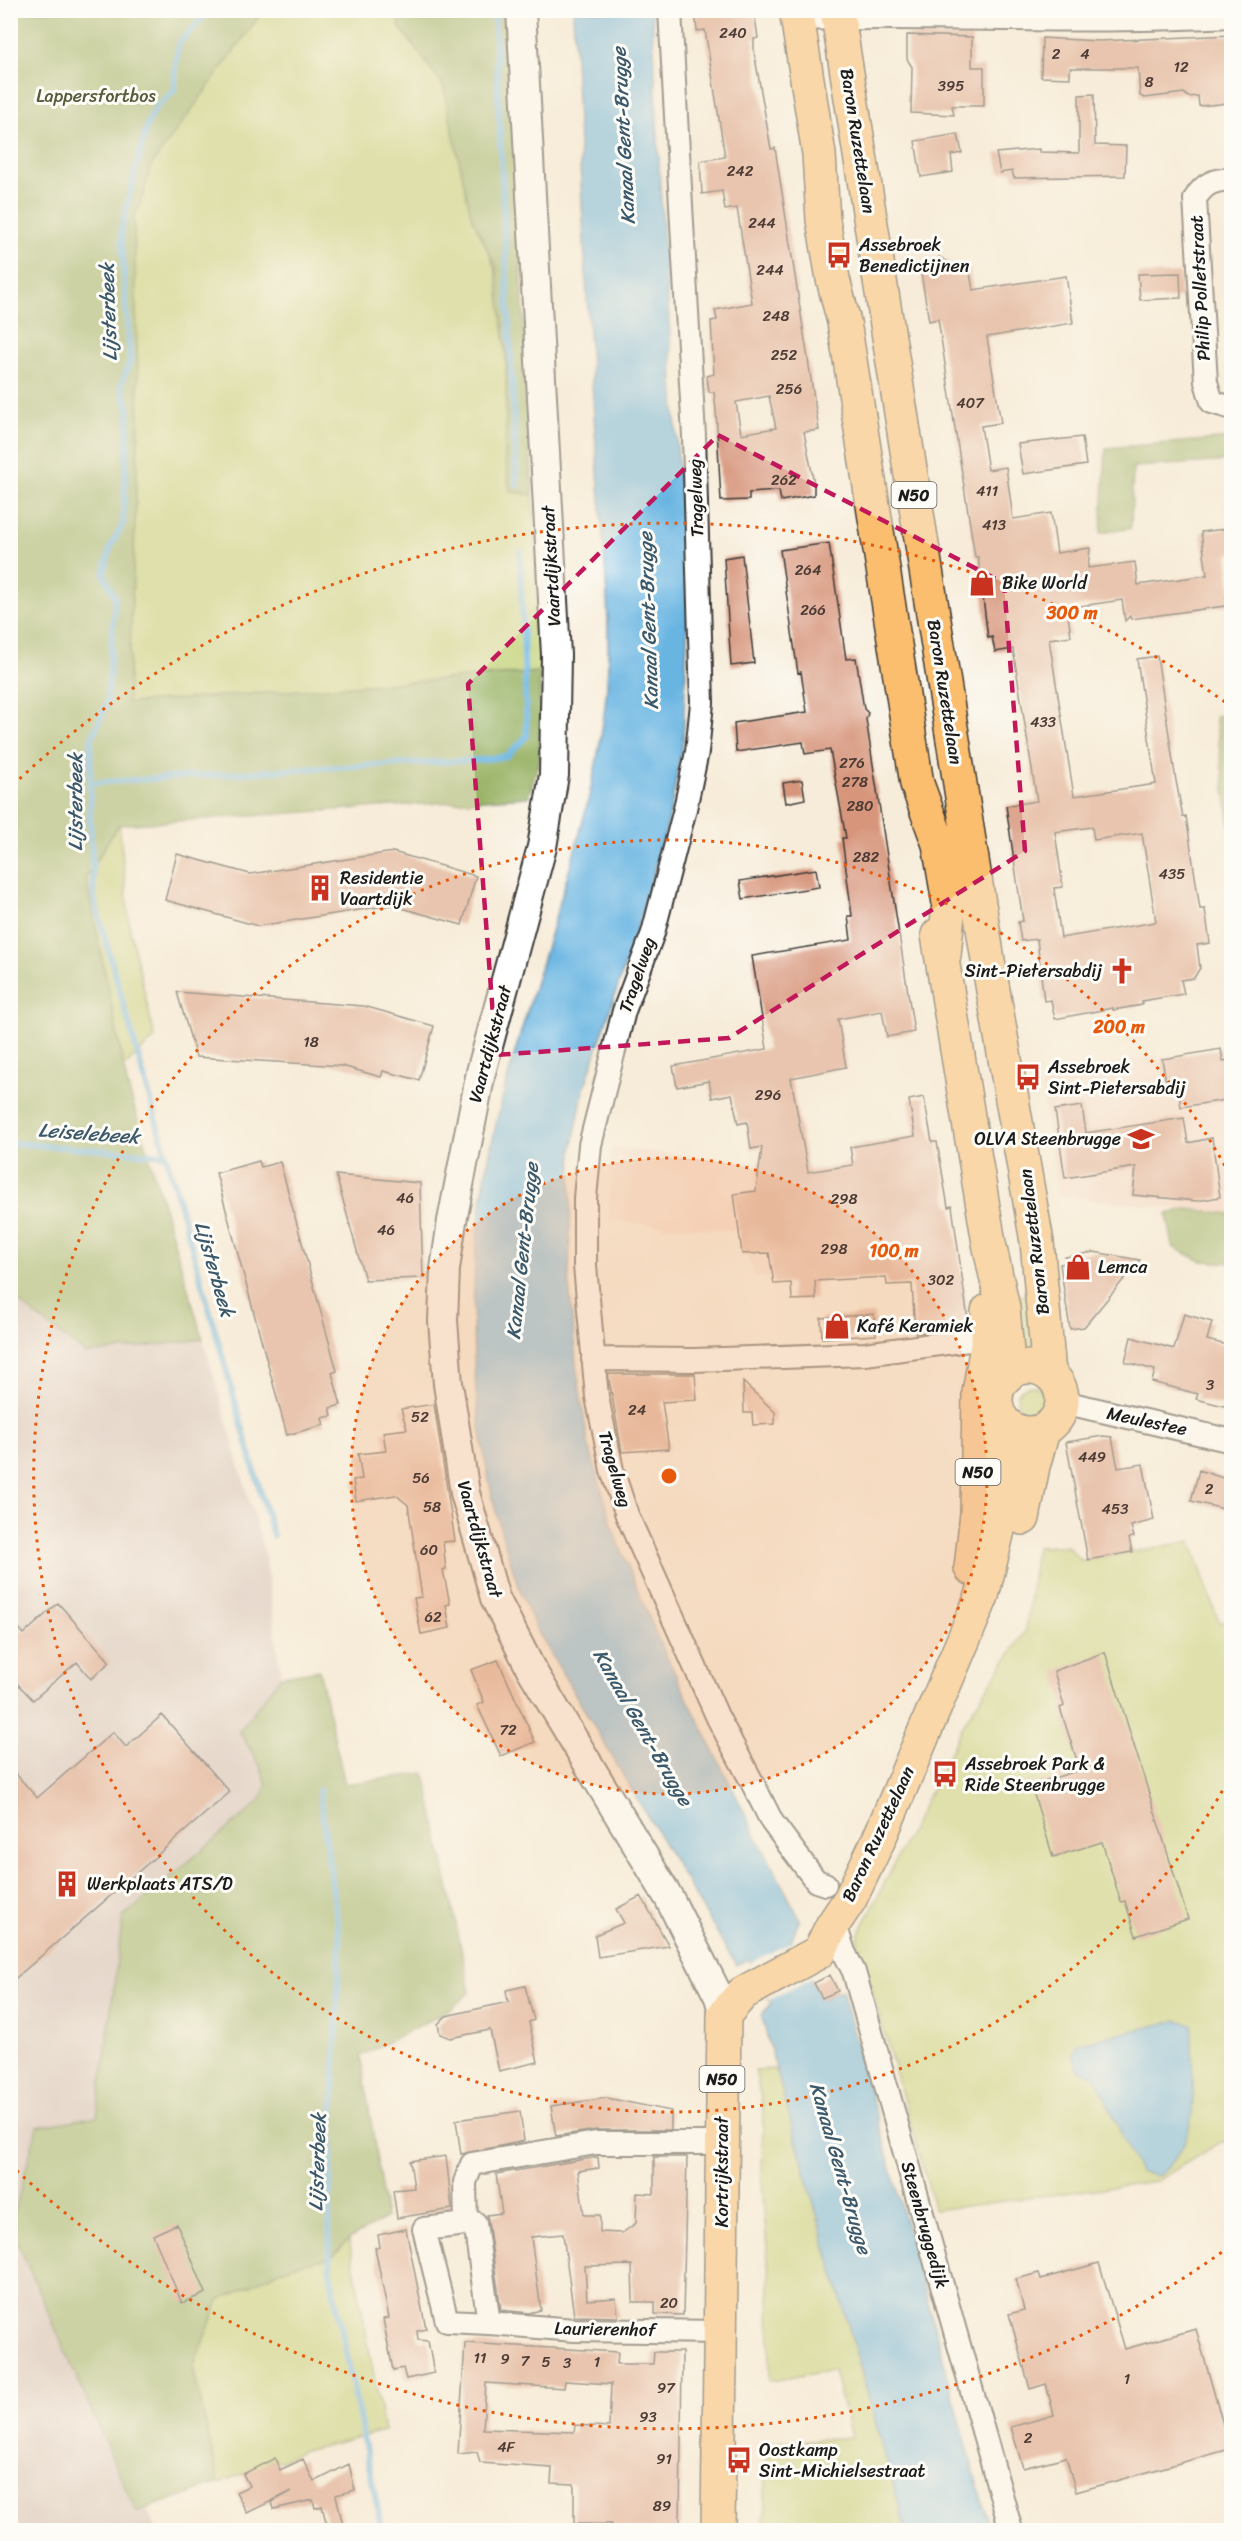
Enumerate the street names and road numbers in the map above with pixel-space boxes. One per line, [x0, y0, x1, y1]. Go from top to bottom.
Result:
street label: Baron Ruzettelaan [831, 66, 885, 216]
street label: Philip Polletstraat [1180, 214, 1220, 362]
street label: Tragelweg [679, 458, 713, 538]
road number: N50 [892, 482, 936, 508]
street label: Vaartdijkstraat [532, 504, 570, 627]
street label: Baron Ruzettelaan [918, 617, 972, 767]
street label: Tragelweg [609, 933, 665, 1017]
street label: Vaartdijkstraat [459, 981, 521, 1106]
street label: Baron Ruzettelaan [1009, 1167, 1059, 1317]
street label: Meulestee [1104, 1397, 1190, 1445]
street label: Tragelweg [589, 1427, 641, 1511]
road number: N50 [956, 1459, 1000, 1485]
street label: Vaartdijkstraat [448, 1477, 512, 1602]
street label: Baron Ruzettelaan [832, 1760, 924, 1907]
road number: N50 [700, 2066, 744, 2092]
street label: Kortrijkstraat [706, 2116, 738, 2228]
street label: Steenbruggedijk [892, 2157, 958, 2293]
street label: Laurierenhof [554, 2312, 658, 2346]

